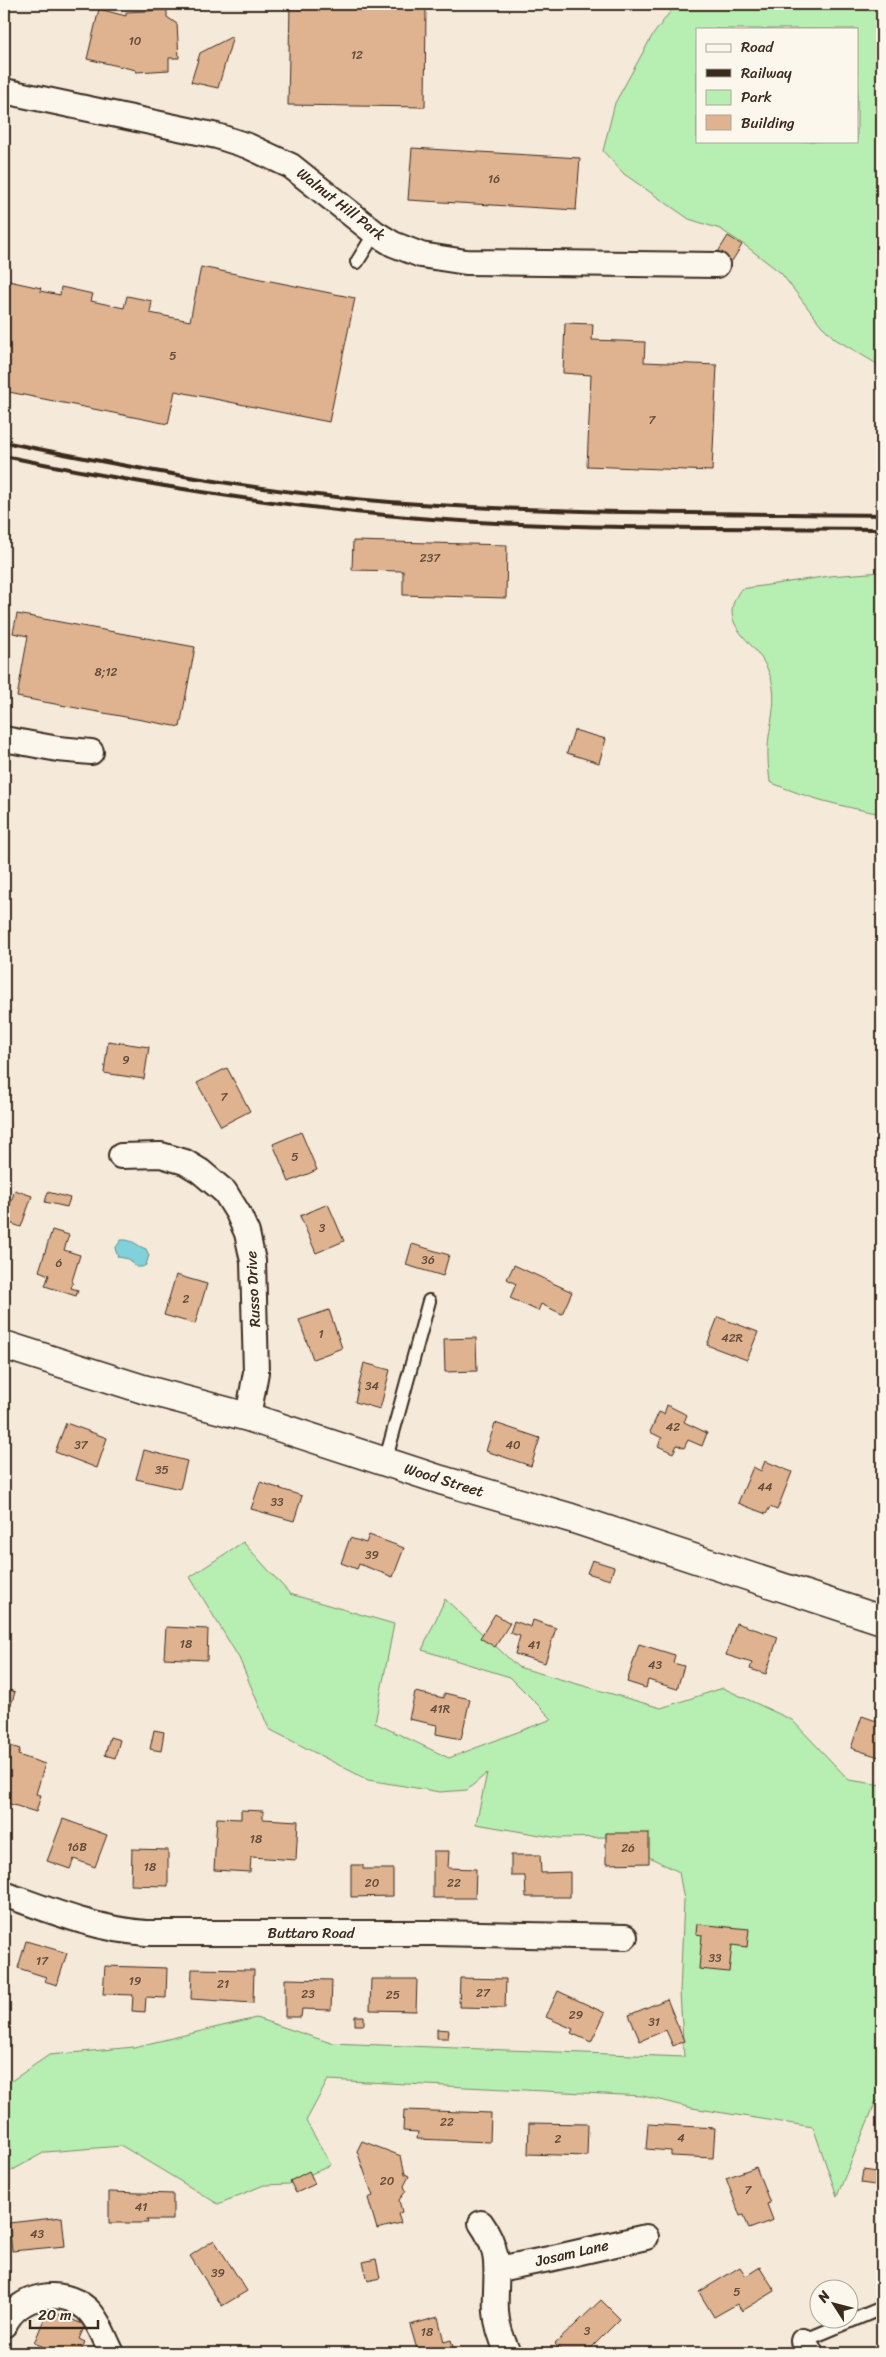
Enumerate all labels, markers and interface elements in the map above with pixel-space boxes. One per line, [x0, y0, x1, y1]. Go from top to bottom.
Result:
legend [696, 28, 858, 142]
house number: 10 [129, 30, 142, 52]
text: Road [741, 34, 774, 60]
house number: 12 [351, 44, 363, 66]
text: Railway [741, 60, 792, 86]
text: Park [741, 84, 772, 110]
text: Building [741, 110, 795, 136]
street label: Walnut Hill Park [291, 161, 392, 248]
house number: 16 [488, 168, 500, 190]
house number: 5 [169, 345, 177, 367]
house number: 7 [649, 409, 657, 431]
house number: 237 [420, 547, 441, 569]
house number: 8;12 [95, 661, 118, 683]
house number: 9 [122, 1049, 130, 1071]
house number: 7 [221, 1086, 229, 1108]
house number: 5 [291, 1146, 299, 1168]
house number: 3 [319, 1217, 326, 1239]
house number: 36 [421, 1249, 435, 1271]
street label: Russo Drive [238, 1250, 268, 1328]
house number: 6 [56, 1252, 63, 1274]
house number: 2 [183, 1288, 190, 1310]
house number: 1 [318, 1323, 324, 1345]
house number: 42R [721, 1327, 744, 1349]
house number: 34 [365, 1375, 380, 1397]
house number: 42 [666, 1416, 680, 1438]
house number: 37 [74, 1434, 89, 1456]
house number: 40 [505, 1434, 521, 1456]
street label: Wood Street [401, 1456, 488, 1505]
house number: 35 [155, 1459, 169, 1481]
house number: 44 [757, 1476, 773, 1498]
house number: 33 [270, 1491, 284, 1513]
house number: 39 [365, 1544, 379, 1566]
house number: 18 [180, 1633, 192, 1655]
house number: 41 [528, 1634, 540, 1656]
house number: 43 [648, 1654, 662, 1676]
house number: 41R [430, 1698, 451, 1720]
house number: 18 [250, 1828, 262, 1850]
house number: 16B [67, 1836, 87, 1858]
house number: 26 [621, 1837, 635, 1859]
house number: 18 [144, 1856, 156, 1878]
house number: 20 [365, 1872, 380, 1894]
house number: 22 [447, 1872, 461, 1894]
street label: Buttaro Road [267, 1920, 356, 1946]
house number: 33 [708, 1947, 722, 1969]
house number: 17 [36, 1950, 49, 1972]
house number: 19 [129, 1970, 141, 1992]
house number: 21 [217, 1973, 229, 1995]
house number: 27 [476, 1982, 491, 2004]
house number: 23 [301, 1983, 315, 2005]
house number: 25 [386, 1984, 400, 2006]
house number: 29 [569, 2004, 583, 2026]
house number: 31 [648, 2011, 660, 2033]
house number: 22 [440, 2111, 454, 2133]
house number: 4 [677, 2127, 685, 2149]
house number: 2 [555, 2128, 562, 2150]
house number: 20 [380, 2170, 395, 2192]
house number: 7 [745, 2179, 753, 2201]
house number: 41 [135, 2196, 147, 2218]
house number: 43 [30, 2223, 44, 2245]
street label: Josam Lane [532, 2232, 612, 2274]
house number: 39 [211, 2262, 225, 2284]
north arrow [808, 2280, 858, 2330]
house number: 5 [733, 2281, 741, 2303]
text: N [810, 2285, 837, 2309]
scale bar [30, 2297, 98, 2329]
text: 20 m [38, 2302, 72, 2328]
house number: 3 [584, 2320, 591, 2342]
house number: 18 [421, 2321, 433, 2343]

